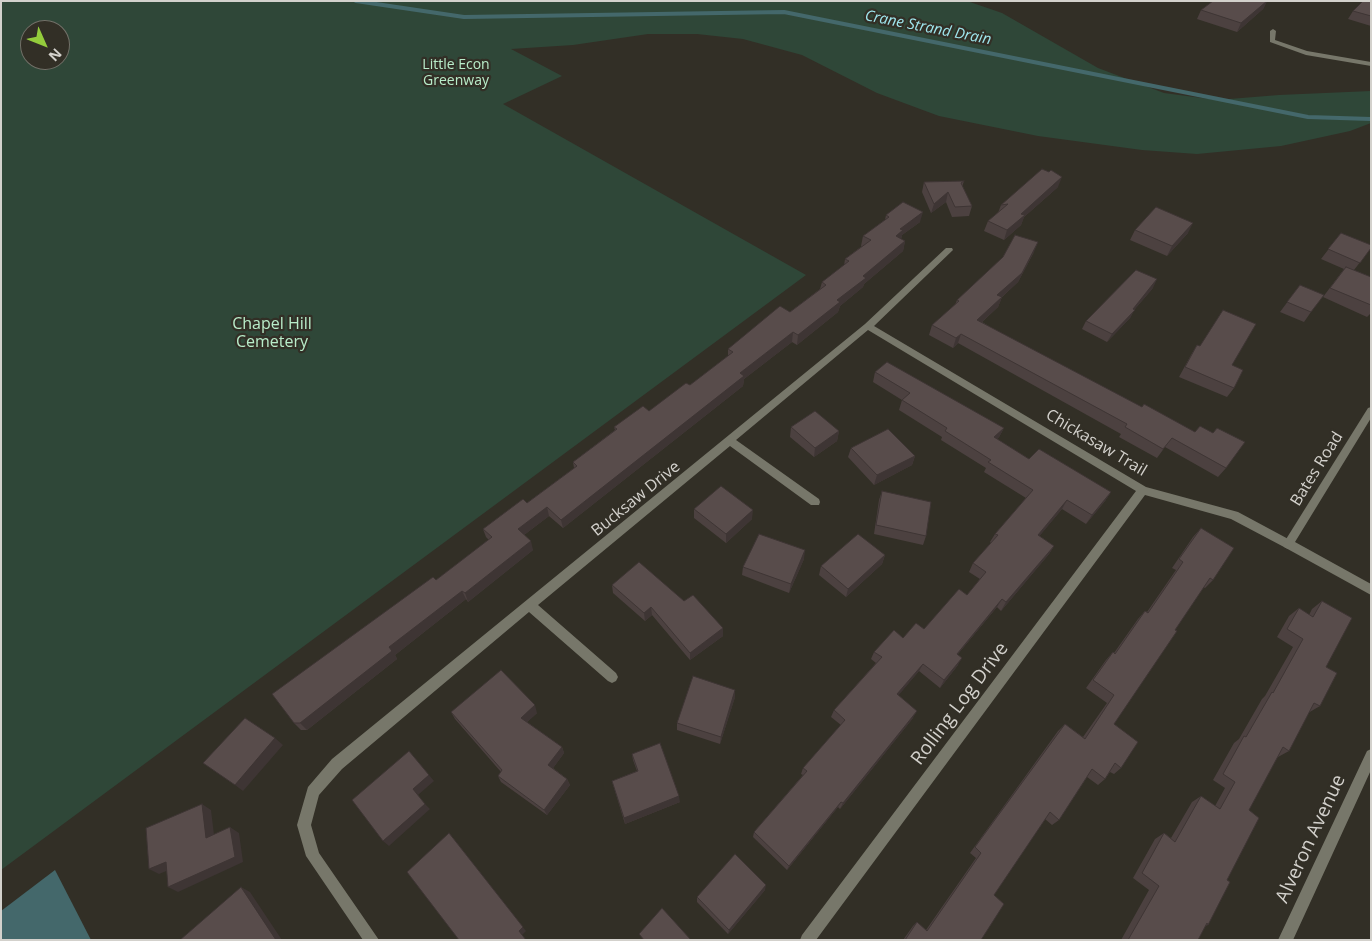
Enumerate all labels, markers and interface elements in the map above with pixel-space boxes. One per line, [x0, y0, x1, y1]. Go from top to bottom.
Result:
water label: Crane Strand Drain [863, 7, 993, 49]
north arrow [20, 20, 70, 70]
text: N [45, 44, 66, 66]
park label: Little Econ Greenway [422, 57, 490, 90]
park label: Chapel Hill Cemetery [232, 314, 312, 352]
street label: Chickasaw Trail [1042, 405, 1150, 481]
street label: Bates Road [1287, 428, 1347, 510]
street label: Bucksaw Drive [588, 457, 684, 541]
street label: Rolling Log Drive [906, 638, 1014, 770]
street label: Alveron Avenue [1271, 771, 1351, 907]

